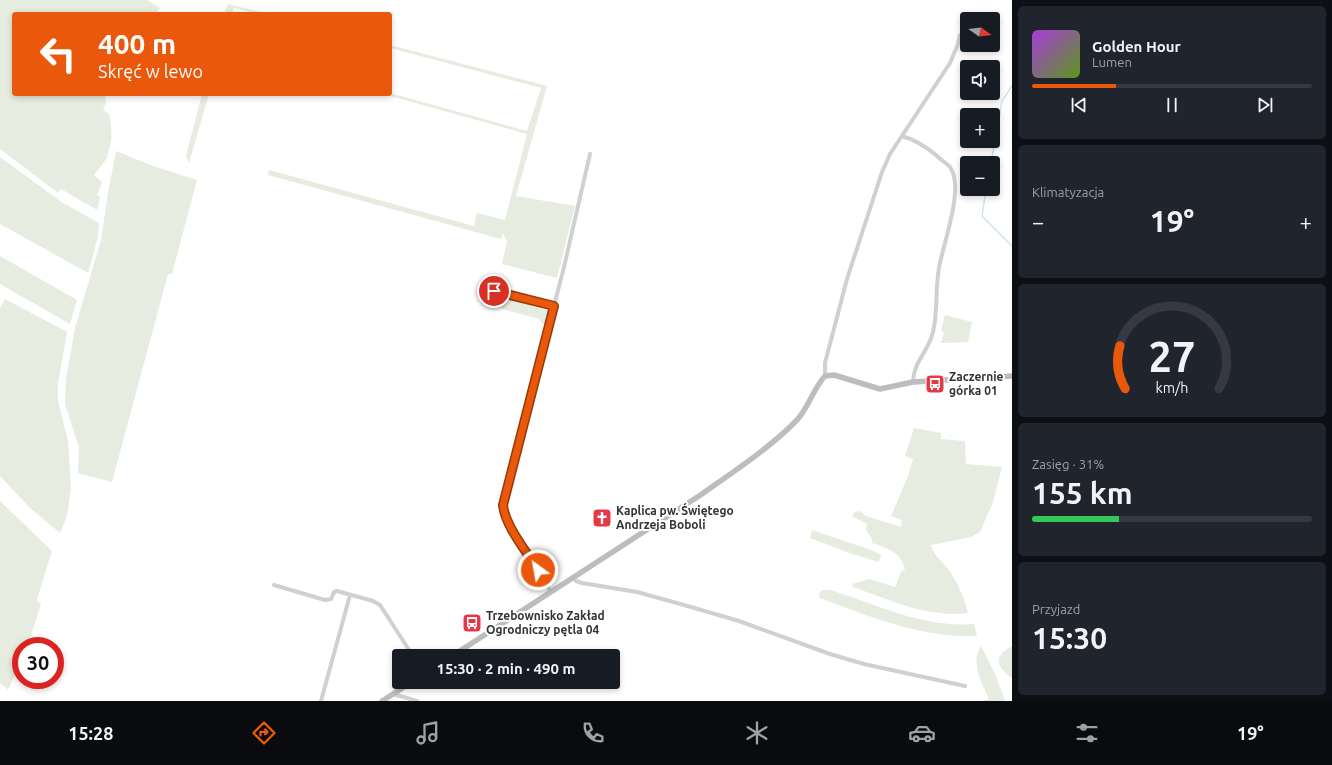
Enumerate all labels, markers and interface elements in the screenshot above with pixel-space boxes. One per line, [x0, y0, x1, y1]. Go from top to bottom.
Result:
north arrow [960, 12, 1000, 52]
map controls [960, 12, 1000, 196]
icon: left [32, 28, 84, 80]
text: 400 m [98, 28, 176, 59]
text: Golden Hour [1092, 38, 1181, 55]
text: Lumen [1092, 55, 1132, 69]
button: sound [960, 60, 1000, 100]
text: Skręć w lewo [98, 61, 203, 81]
icon: previous [1068, 94, 1090, 116]
icon: pause [1161, 94, 1183, 116]
icon: next [1254, 94, 1276, 116]
button: + [960, 108, 1000, 148]
button: − [960, 156, 1000, 196]
text: Klimatyzacja [1032, 185, 1104, 199]
text: 19° [1150, 204, 1194, 238]
text: − [1032, 209, 1044, 234]
text: + [1300, 209, 1312, 234]
pin [477, 274, 511, 308]
icon: arrive [483, 280, 505, 302]
text: 27 [1149, 332, 1195, 379]
place label: Zaczernie górka 01 [949, 370, 1004, 397]
bus stop icon: Zaczernie górka 01 [924, 373, 946, 395]
text: km/h [1156, 379, 1188, 395]
text: Zasięg · 31% [1032, 457, 1104, 471]
text: 155 km [1032, 476, 1133, 510]
place label: Kaplica pw. Świętego Andrzeja Boboli [616, 502, 734, 531]
church icon: Kaplica pw. Świętego Andrzeja Boboli [591, 507, 613, 529]
position arrow [517, 549, 559, 591]
text: Przyjazd [1032, 602, 1080, 616]
place label: Trzebownisko Zakład Ogrodniczy pętla 04 [486, 609, 605, 637]
bus stop icon: Trzebownisko Zakład Ogrodniczy pętla 04 [461, 612, 483, 634]
text: 15:30 [1032, 621, 1107, 655]
speed limit sign: 30 [12, 637, 64, 689]
text: 15:30 · 2 min · 490 m [437, 660, 575, 677]
icon: directions [250, 719, 278, 747]
icon: music [414, 719, 442, 747]
icon: phone [579, 719, 607, 747]
icon: climate [743, 719, 771, 747]
icon: car [908, 719, 936, 747]
icon: filters [1073, 719, 1101, 747]
text: 15:28 [68, 723, 113, 743]
text: 19° [1237, 723, 1264, 743]

